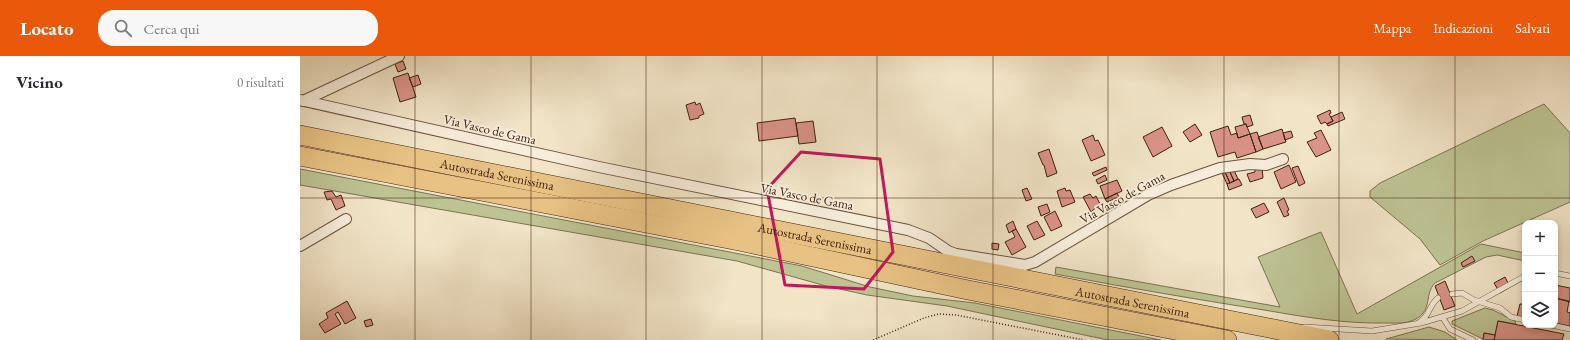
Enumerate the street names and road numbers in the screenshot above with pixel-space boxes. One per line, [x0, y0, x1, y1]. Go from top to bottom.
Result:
street label: Via Vasco de Gama [442, 111, 539, 149]
street label: Autostrada Serenissima [437, 155, 556, 194]
street label: Via Vasco de Gama [1077, 167, 1168, 228]
street label: Via Vasco de Gama [759, 179, 856, 214]
street label: Autostrada Serenissima [755, 218, 874, 258]
street label: Autostrada Serenissima [1073, 282, 1192, 322]

